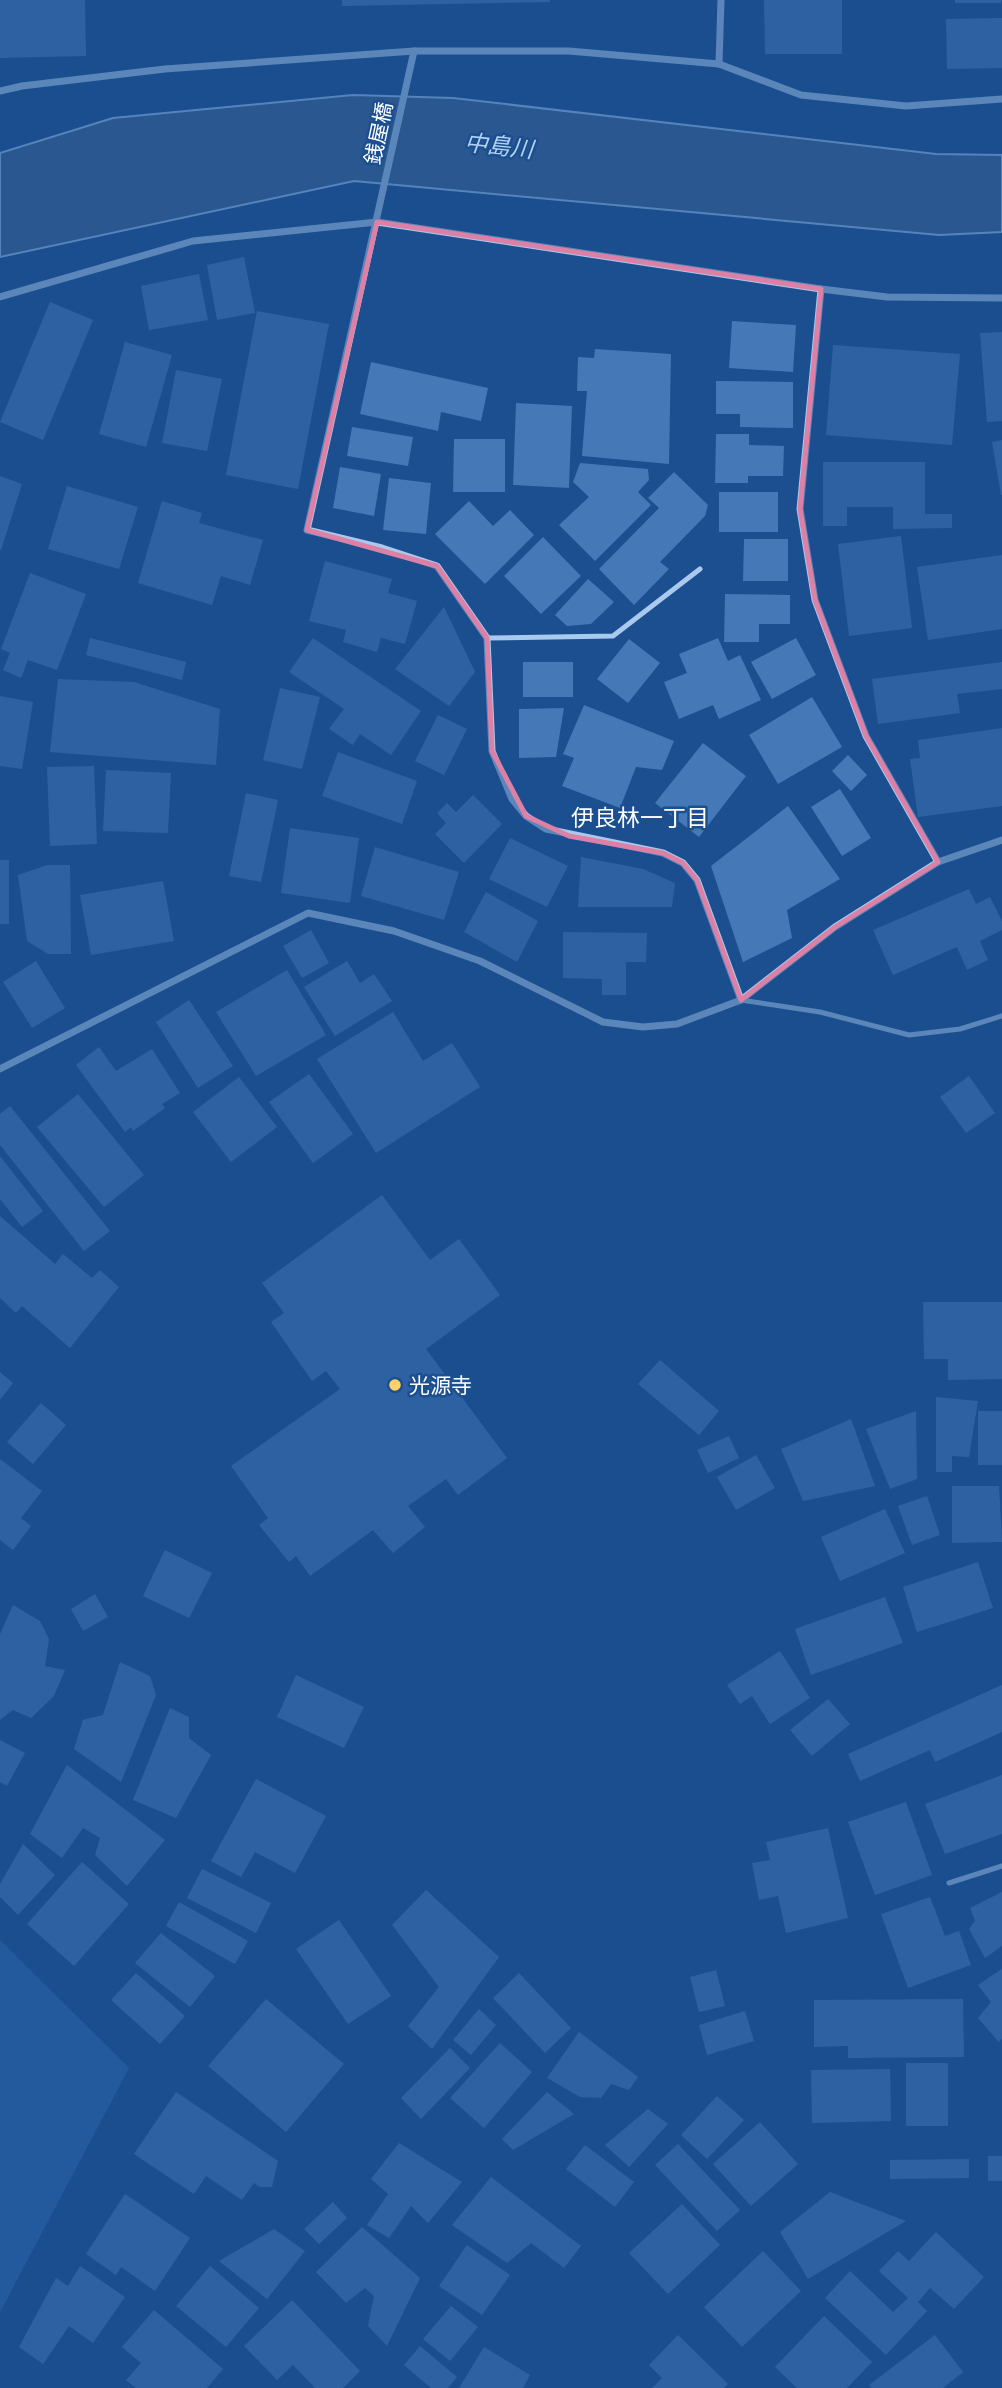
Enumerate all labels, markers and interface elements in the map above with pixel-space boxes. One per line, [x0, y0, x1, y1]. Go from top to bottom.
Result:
street label: 銭屋橋 [358, 99, 398, 167]
water label: 中島川 [463, 126, 538, 164]
district label: 伊良林一丁目 [571, 802, 709, 832]
place label: 光源寺 [409, 1371, 472, 1399]
marker: 光源寺 [387, 1377, 403, 1393]

